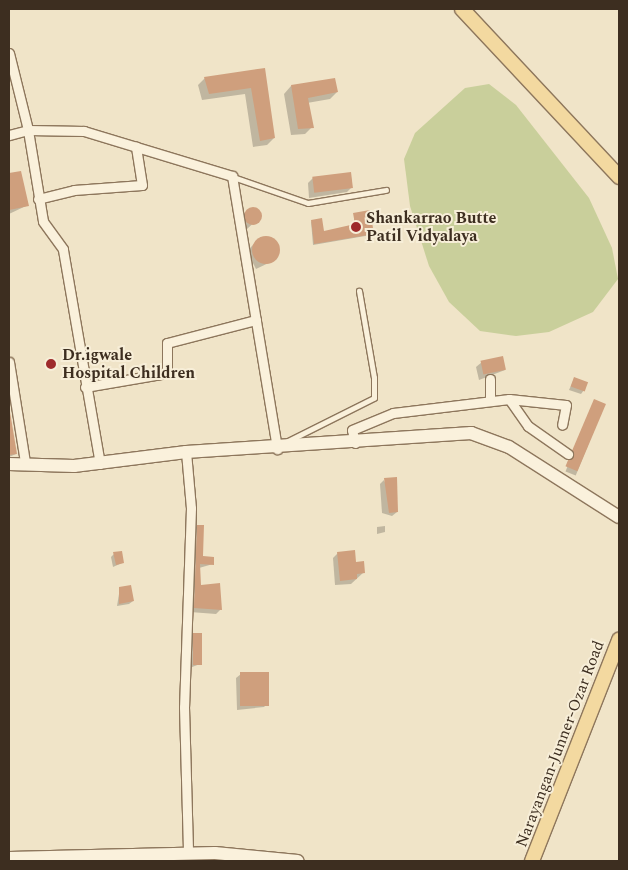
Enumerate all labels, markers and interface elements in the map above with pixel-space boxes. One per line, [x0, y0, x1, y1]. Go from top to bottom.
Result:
place label: Shankarrao Butte Patil Vidyalaya [366, 208, 497, 246]
marker: Shankarrao Butte Patil Vidyalaya [350, 221, 362, 233]
place label: Dr.igwale Hospital Children [62, 345, 195, 383]
marker: Dr.igwale Hospital Children [44, 357, 58, 371]
street label: Narayangan-Junner-Ozar Road [512, 638, 608, 850]

